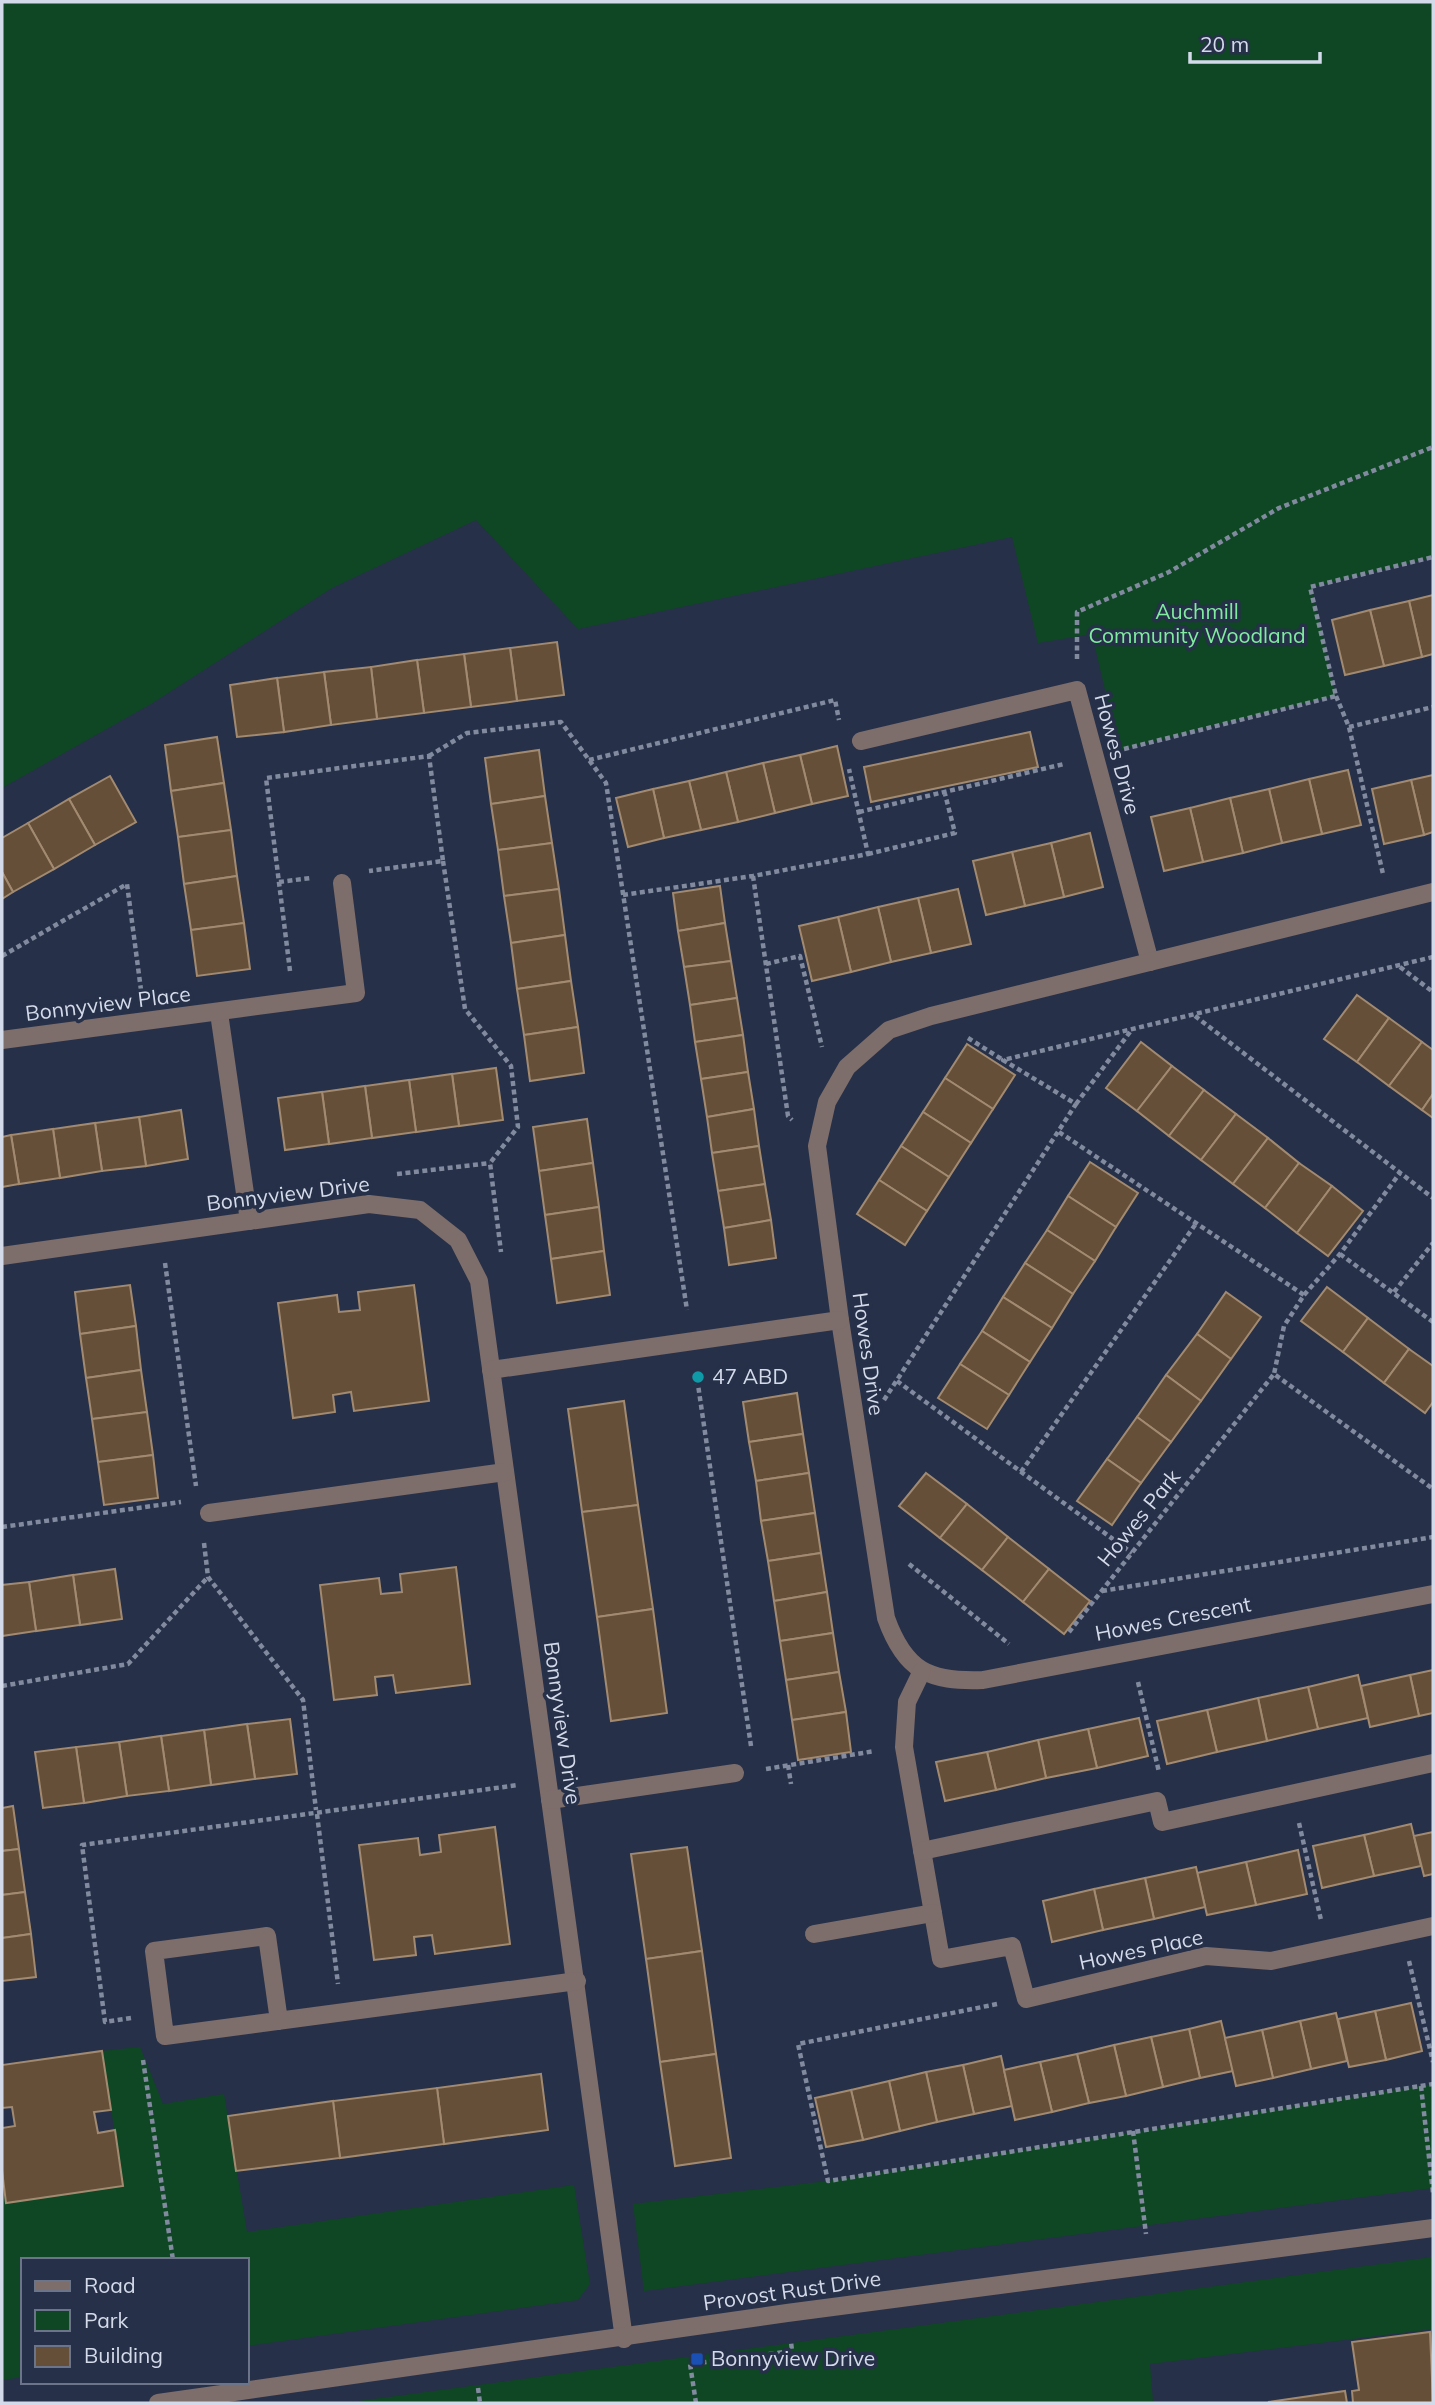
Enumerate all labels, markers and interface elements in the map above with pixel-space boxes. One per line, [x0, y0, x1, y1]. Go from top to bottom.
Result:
scale bar [1190, 21, 1320, 65]
text: 20 m [1200, 31, 1249, 57]
park label: Auchmill Community Woodland [1088, 598, 1306, 648]
street label: Howes Drive [1089, 690, 1147, 817]
street label: Bonnyview Place [24, 980, 192, 1026]
street label: Bonnyview Drive [205, 1170, 371, 1216]
street label: Howes Drive [847, 1291, 890, 1417]
place label: 47 ABD [712, 1363, 788, 1389]
marker: 47 ABD [690, 1369, 706, 1385]
street label: Howes Park [1091, 1463, 1185, 1571]
street label: Howes Crescent [1093, 1590, 1253, 1646]
street label: Bonnyview Drive [539, 1640, 587, 1806]
street label: Howes Place [1076, 1923, 1205, 1975]
legend [21, 2258, 248, 2384]
street label: Provost Rust Drive [701, 2265, 883, 2315]
text: Road [84, 2272, 135, 2298]
text: Park [84, 2307, 128, 2333]
text: Building [84, 2342, 163, 2368]
place label: Bonnyview Drive [711, 2345, 875, 2371]
marker: Bonnyview Drive [689, 2351, 705, 2367]

